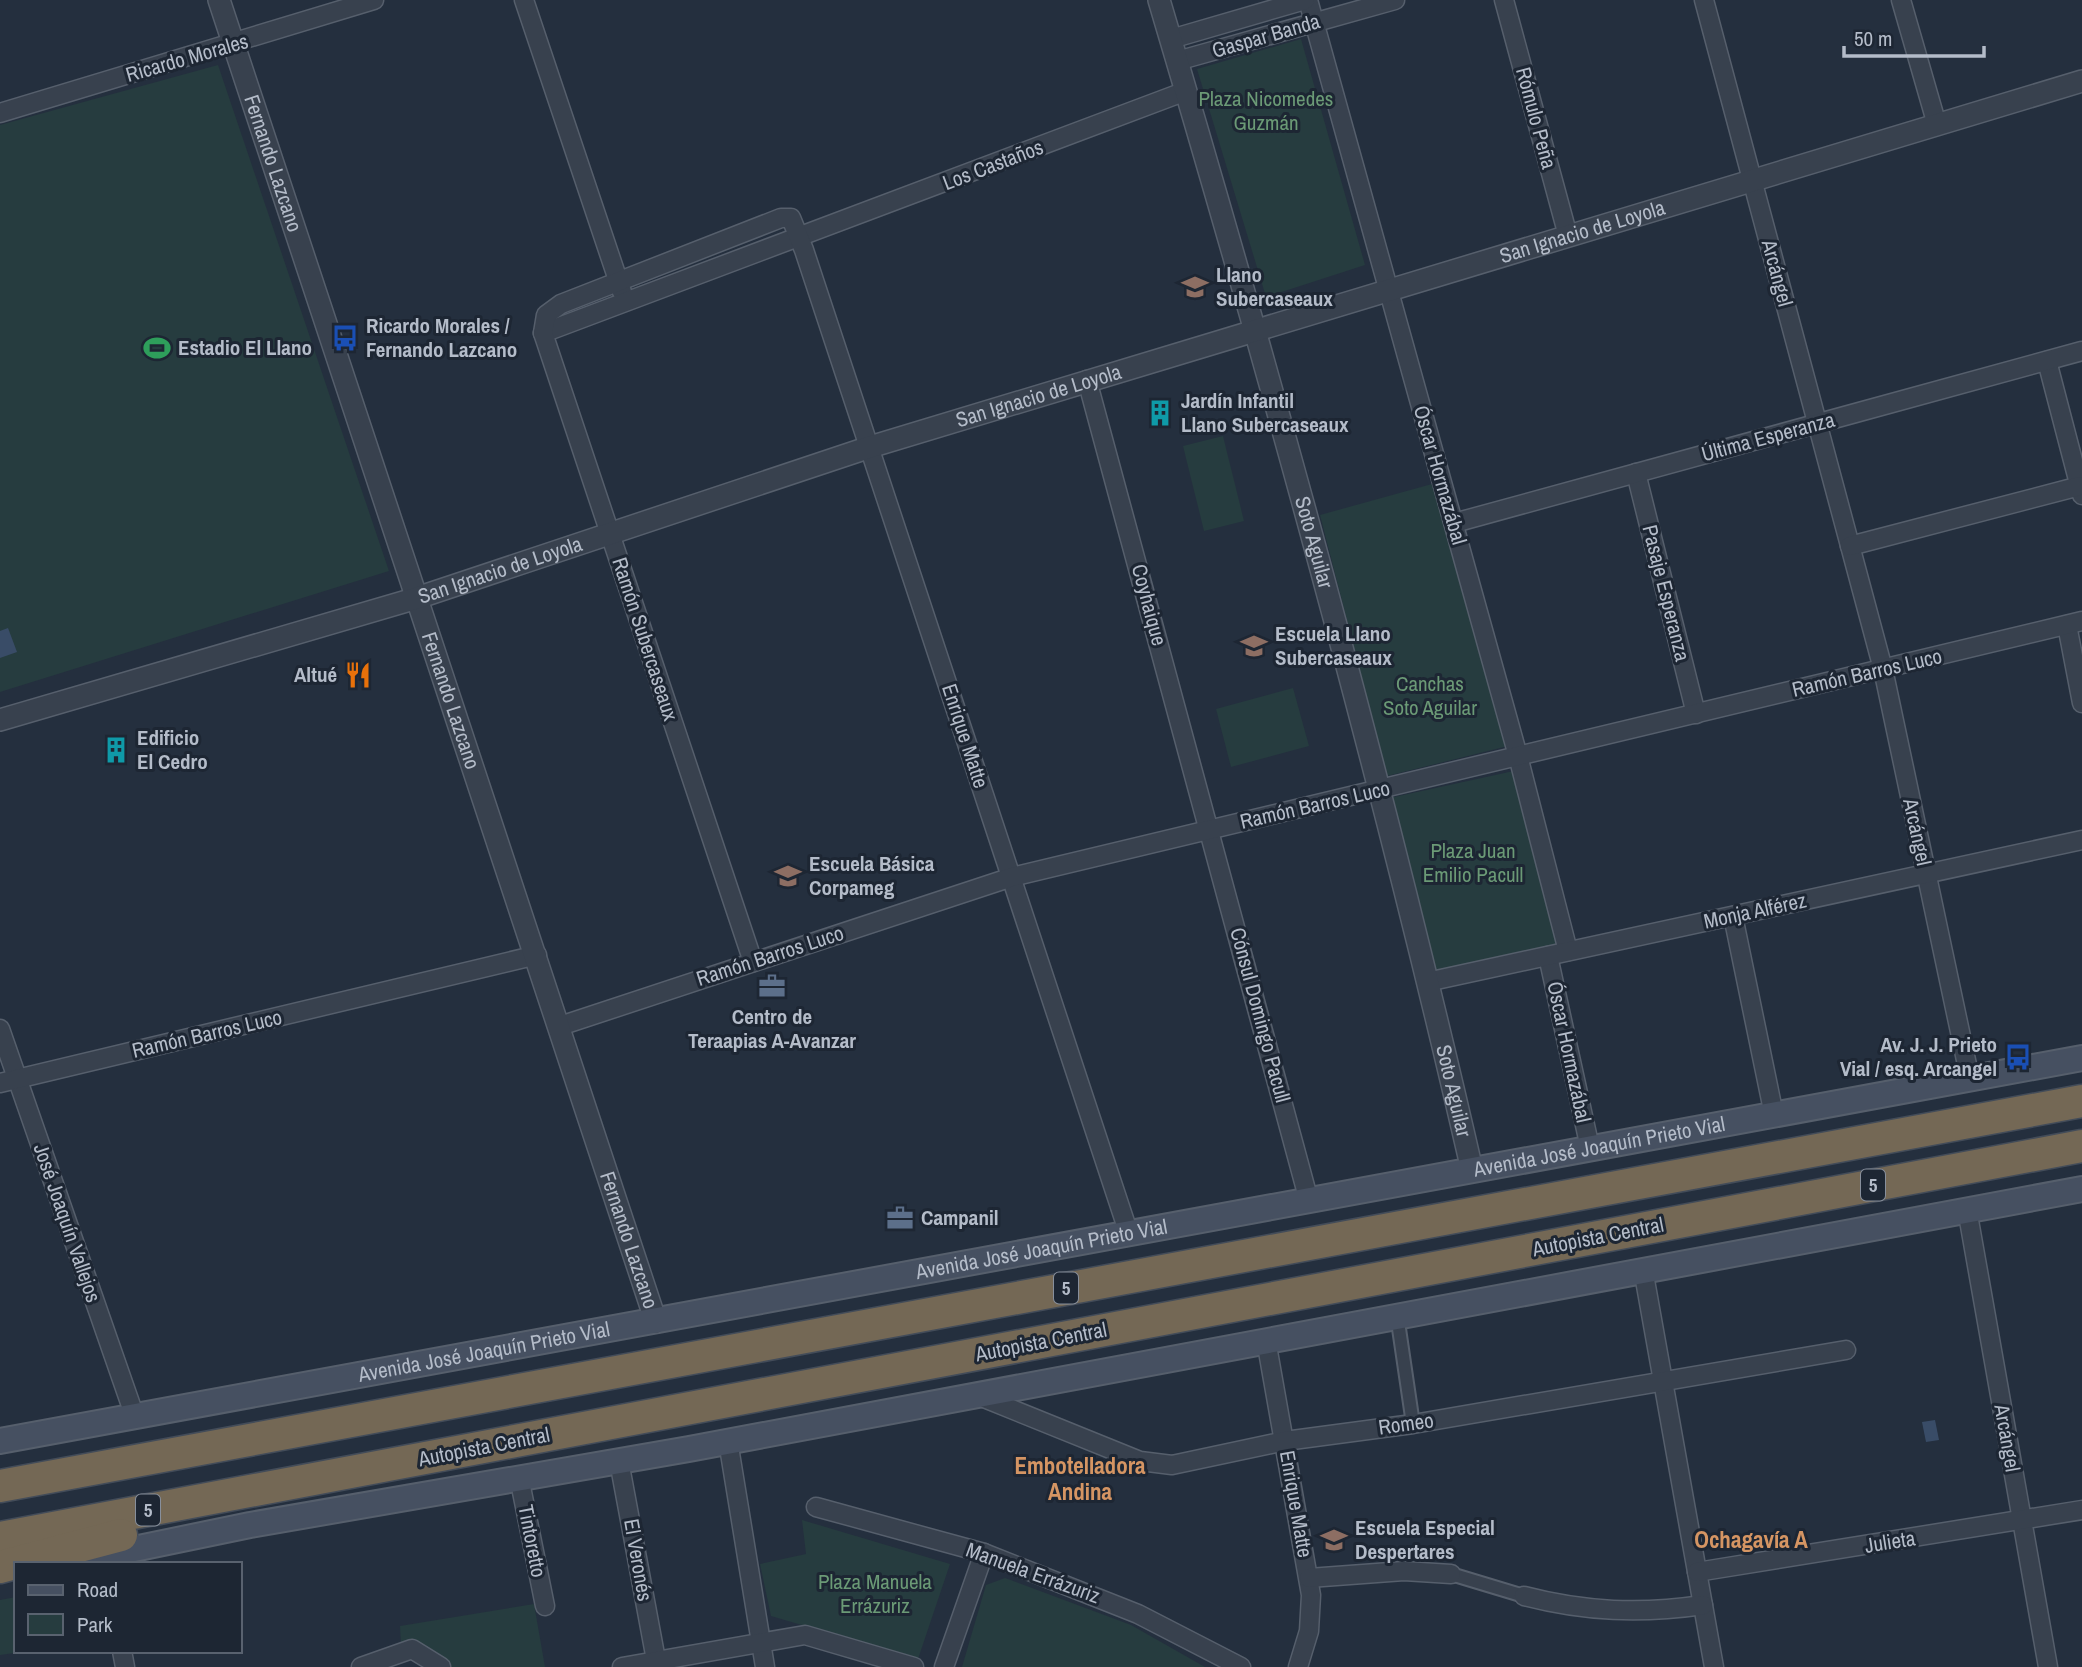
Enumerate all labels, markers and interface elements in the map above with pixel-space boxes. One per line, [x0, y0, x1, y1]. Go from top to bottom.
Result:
street label: Gaspar Banda [1208, 6, 1324, 65]
scale bar [1844, 14, 1984, 58]
text: 50 m [1854, 24, 1892, 53]
street label: Ricardo Morales [122, 26, 252, 89]
street label: Rómulo Peña [1509, 64, 1564, 172]
park label: Plaza Nicomedes Guzmán [1199, 84, 1333, 137]
street label: Fernando Lazcano [237, 91, 310, 236]
street label: Los Castaños [938, 132, 1047, 197]
street label: San Ignacio de Loyola [1496, 193, 1669, 270]
street label: Arcángel [1754, 235, 1800, 309]
place label: Llano Subercaseaux [1216, 260, 1333, 313]
school or university icon: Llano Subercaseaux [1180, 272, 1210, 302]
place label: Ricardo Morales / Fernando Lazcano [366, 311, 517, 364]
bus stop icon: Ricardo Morales / Fernando Lazcano [330, 323, 360, 353]
sports icon: Estadio El Llano [142, 333, 172, 363]
place label: Estadio El Llano [178, 333, 312, 362]
street label: San Ignacio de Loyola [952, 357, 1125, 434]
place label: Jardín Infantil Llano Subercaseaux [1181, 386, 1349, 439]
building icon: Jardín Infantil Llano Subercaseaux [1145, 398, 1175, 428]
street label: Óscar Hormazábal [1407, 402, 1474, 548]
street label: Última Esperanza [1698, 405, 1838, 468]
street label: Soto Aguilar [1288, 493, 1341, 592]
street label: Pasaje Esperanza [1636, 522, 1698, 665]
street label: San Ignacio de Loyola [414, 529, 586, 611]
street label: Ramón Subercaseaux [605, 553, 686, 725]
street label: Coyhaique [1125, 561, 1174, 649]
place label: Escuela Llano Subercaseaux [1275, 619, 1392, 672]
street label: Fernando Lazcano [415, 628, 487, 773]
school or university icon: Escuela Llano Subercaseaux [1239, 631, 1269, 661]
street label: Ramón Barros Luco [1789, 641, 1945, 704]
place label: Altué [294, 660, 337, 689]
restaurant icon: Altué [343, 660, 373, 690]
park label: Canchas Soto Aguilar [1383, 669, 1477, 722]
street label: Enrique Matte [935, 680, 996, 792]
place label: Edificio El Cedro [137, 723, 208, 776]
building icon: Edificio El Cedro [101, 735, 131, 765]
street label: Ramón Barros Luco [1237, 773, 1393, 836]
street label: Arcángel [1896, 795, 1939, 868]
park label: Plaza Juan Emilio Pacull [1423, 836, 1523, 889]
place label: Escuela Básica Corpameg [809, 849, 935, 902]
school or university icon: Escuela Básica Corpameg [773, 861, 803, 891]
street label: Monja Alférez [1701, 885, 1809, 936]
street label: Ramón Barros Luco [693, 918, 847, 993]
street label: Cónsul Domingo Pacull [1223, 924, 1298, 1106]
office icon: Centro de Teraapias A-Avanzar [757, 971, 787, 1001]
street label: Óscar Hormazábal [1540, 979, 1599, 1125]
street label: Ramón Barros Luco [129, 1002, 285, 1065]
place label: Centro de Teraapias A-Avanzar [688, 1002, 856, 1055]
place label: Av. J. J. Prieto Vial / esq. Arcangel [1840, 1030, 1997, 1083]
street label: Soto Aguilar [1429, 1042, 1479, 1140]
bus stop icon: Av. J. J. Prieto Vial / esq. Arcangel [2003, 1042, 2033, 1072]
street label: Avenida José Joaquín Prieto Vial [1470, 1109, 1727, 1184]
street label: José Joaquín Vallejos [27, 1140, 108, 1306]
street label: Fernando Lazcano [593, 1167, 666, 1312]
road number: 5 [1861, 1170, 1885, 1200]
office icon: Campanil [885, 1203, 915, 1233]
place label: Campanil [921, 1203, 999, 1232]
street label: Autopista Central [1529, 1210, 1666, 1264]
street label: Avenida José Joaquín Prieto Vial [912, 1212, 1170, 1286]
road number: 5 [1054, 1272, 1078, 1304]
street label: Avenida José Joaquín Prieto Vial [355, 1314, 612, 1389]
street label: Autopista Central [972, 1315, 1109, 1369]
street label: Arcángel [1987, 1401, 2028, 1474]
street label: Romeo [1376, 1405, 1435, 1442]
street label: Autopista Central [415, 1420, 552, 1474]
street label: Enrique Matte [1273, 1448, 1320, 1560]
district label: Embotelladora Andina [1014, 1450, 1146, 1507]
road number: 5 [136, 1494, 160, 1526]
street label: Tintoretto [511, 1502, 554, 1580]
place label: Escuela Especial Despertares [1355, 1513, 1495, 1566]
street label: El Veronés [617, 1516, 660, 1603]
street label: Julieta [1863, 1523, 1918, 1560]
district label: Ochagavía A [1694, 1524, 1808, 1555]
school or university icon: Escuela Especial Despertares [1319, 1525, 1349, 1555]
street label: Manuela Errázuriz [962, 1535, 1105, 1610]
legend [14, 1562, 242, 1653]
park label: Plaza Manuela Errázuriz [818, 1567, 932, 1620]
text: Road [77, 1575, 118, 1604]
text: Park [77, 1610, 113, 1639]

